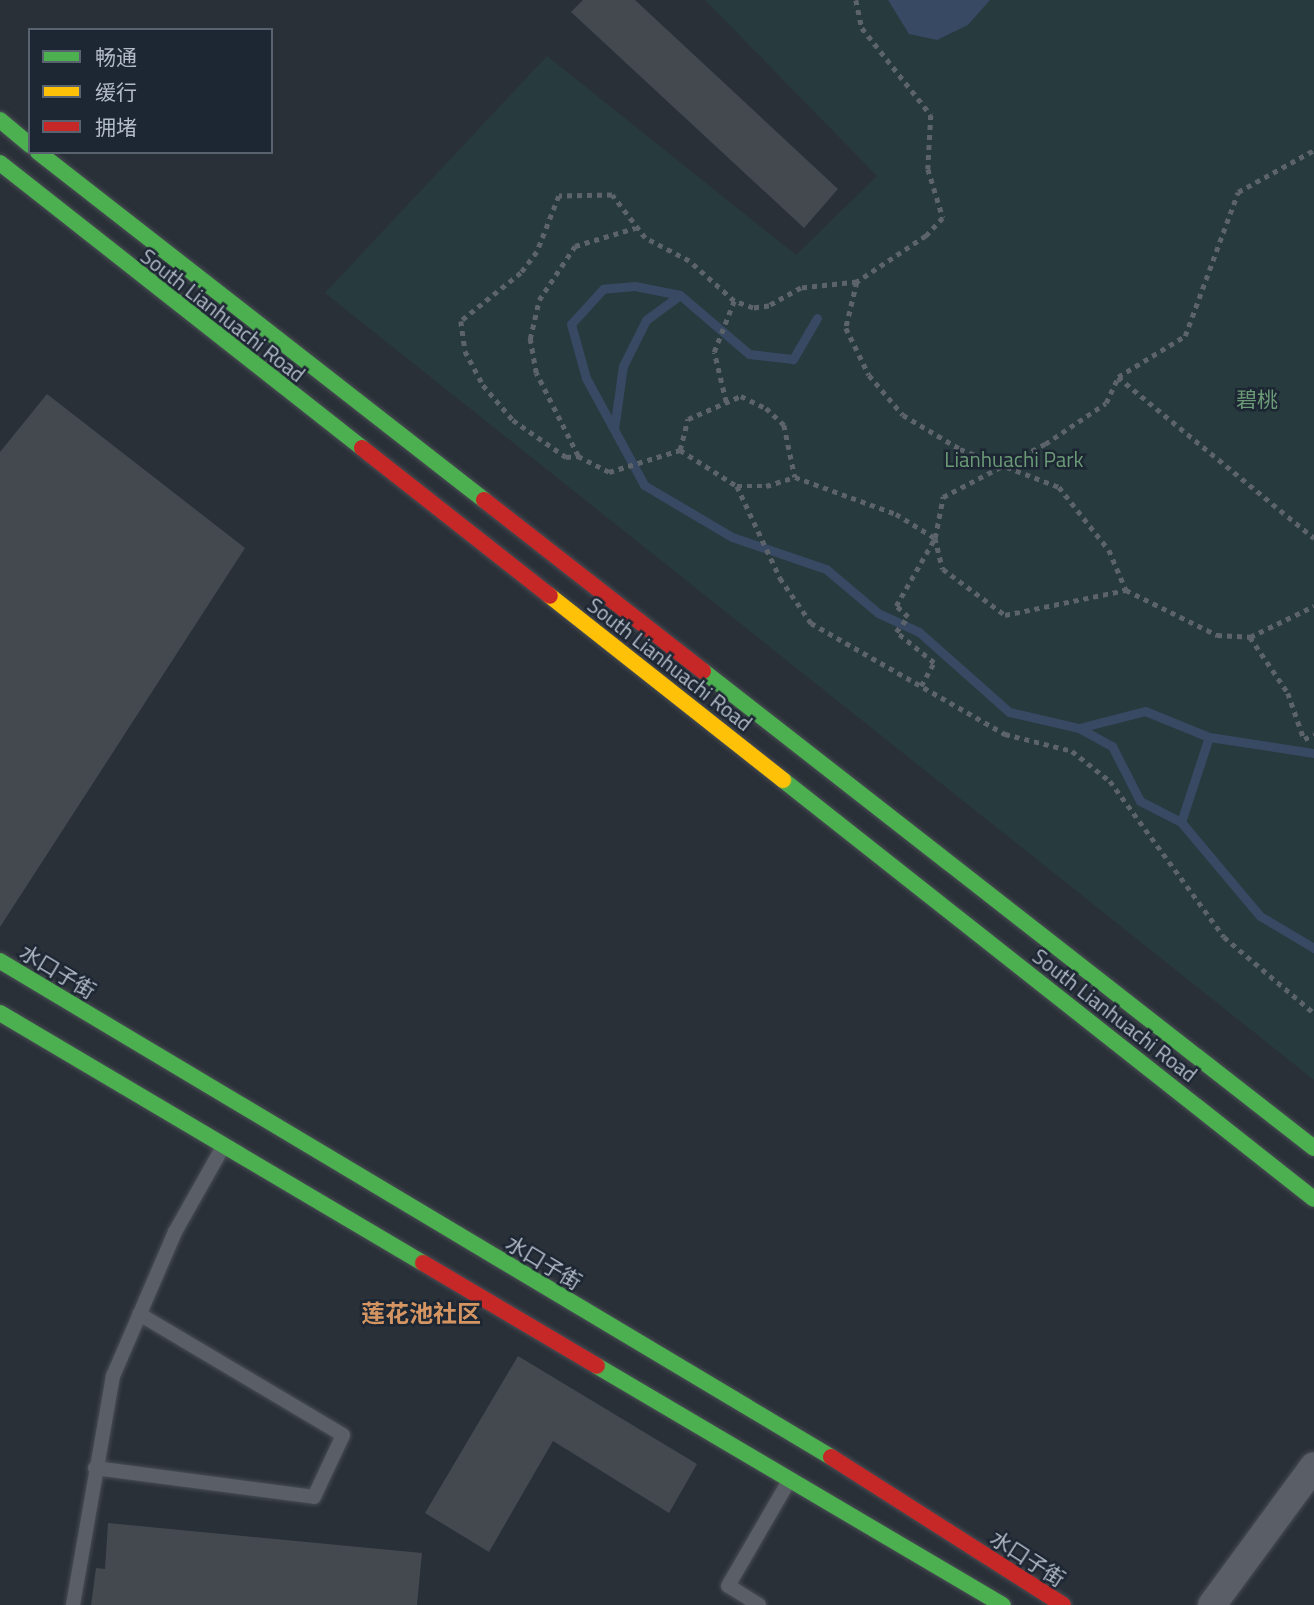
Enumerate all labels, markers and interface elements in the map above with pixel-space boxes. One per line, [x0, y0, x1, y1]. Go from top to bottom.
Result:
legend [28, 28, 273, 154]
text: 畅通 [95, 41, 137, 73]
text: 缓行 [95, 76, 137, 108]
text: 拥堵 [95, 111, 137, 143]
street label: South Lianhuachi Road [136, 243, 310, 387]
park label: 碧桃 [1236, 386, 1278, 412]
park label: Lianhuachi Park [944, 446, 1084, 472]
street label: South Lianhuachi Road [583, 592, 757, 736]
street label: 水口子街 [16, 939, 100, 1003]
street label: South Lianhuachi Road [1028, 943, 1202, 1087]
street label: 水口子街 [502, 1230, 586, 1294]
district label: 莲花池社区 [361, 1300, 481, 1328]
street label: 水口子街 [986, 1525, 1070, 1591]

